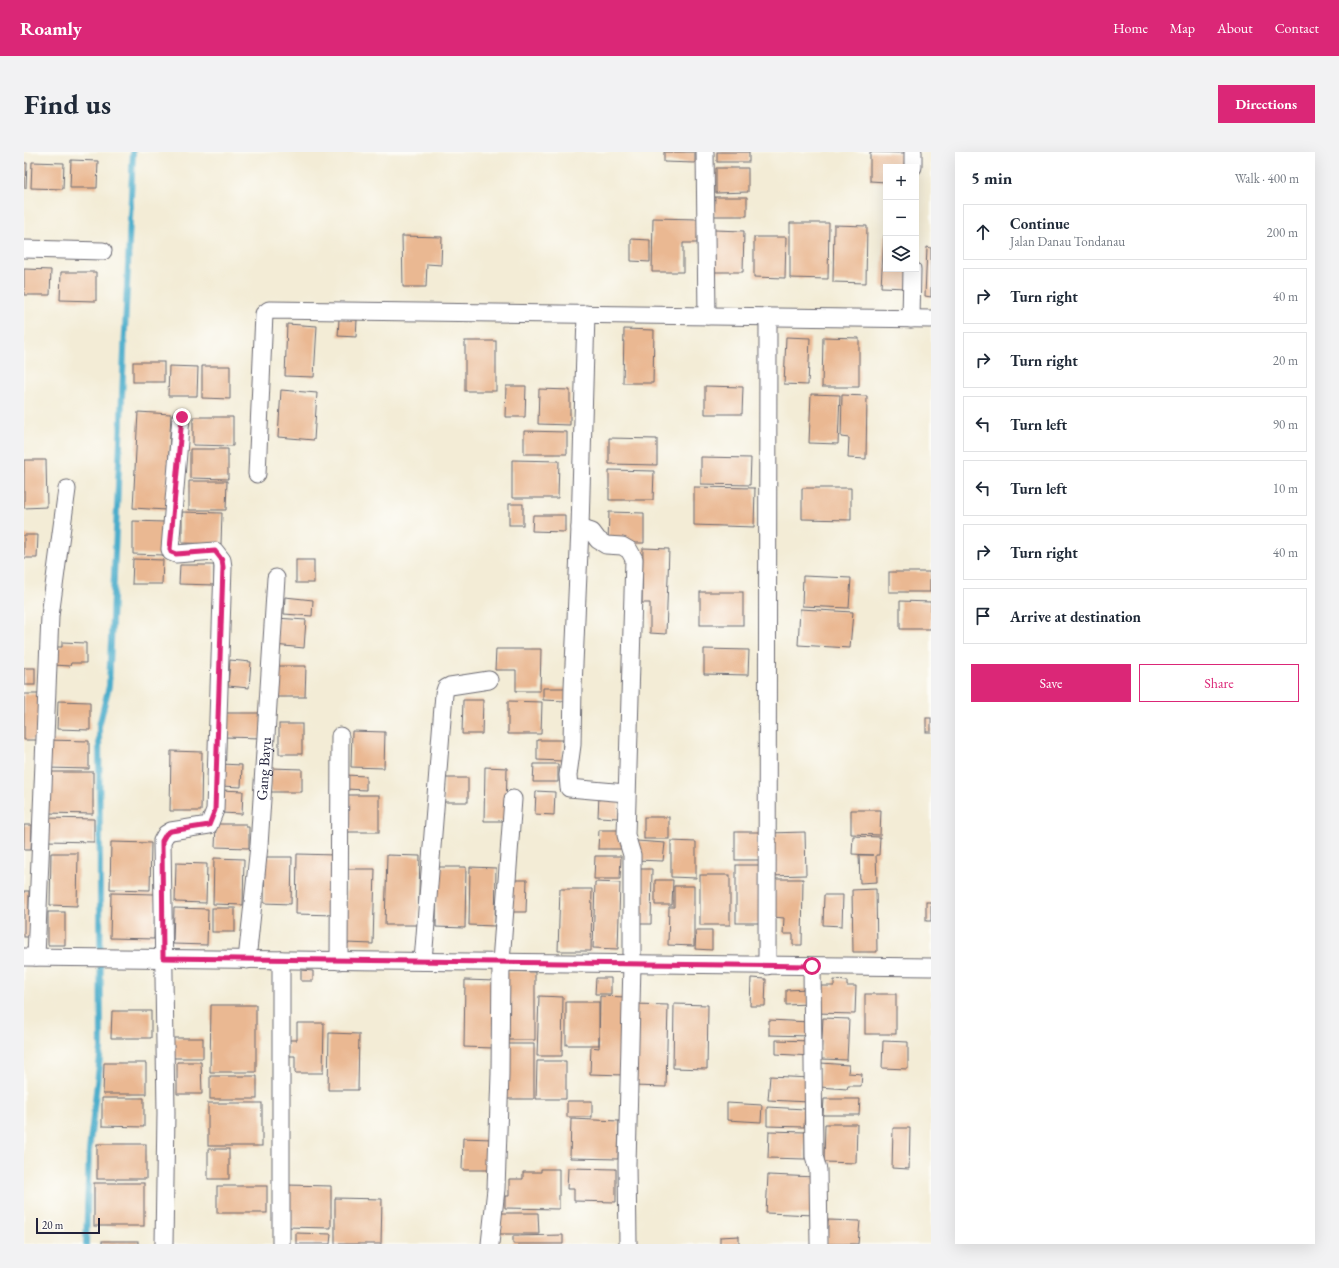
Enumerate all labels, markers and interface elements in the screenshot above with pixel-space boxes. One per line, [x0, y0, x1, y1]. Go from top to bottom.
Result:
text: Roamly [20, 16, 82, 41]
text: Home [1113, 19, 1148, 37]
text: Map [1170, 19, 1195, 37]
text: About [1217, 19, 1253, 37]
text: Contact [1275, 19, 1319, 37]
button: Directions [1218, 85, 1315, 123]
text: Find us [24, 86, 111, 122]
map controls [883, 164, 919, 272]
button: + [883, 164, 919, 200]
text: 5 min [971, 167, 1012, 189]
text: Walk · 400 m [1235, 170, 1299, 187]
button: − [883, 200, 919, 236]
text: Continue [1010, 214, 1070, 233]
icon: ahead [972, 221, 994, 243]
text: 200 m [1267, 224, 1298, 241]
text: Jalan Danau Tondanau [1010, 233, 1125, 250]
button: layers [883, 236, 919, 272]
icon: right [972, 285, 994, 307]
text: Turn right [1010, 287, 1078, 306]
text: 40 m [1273, 288, 1298, 305]
icon: right [972, 349, 994, 371]
text: Turn right [1010, 351, 1078, 370]
text: 20 m [1273, 352, 1298, 369]
route end [173, 408, 191, 426]
icon: left [972, 413, 994, 435]
text: Turn left [1010, 415, 1067, 434]
text: 90 m [1273, 416, 1298, 433]
icon: left [972, 477, 994, 499]
text: Turn left [1010, 479, 1067, 498]
text: 10 m [1273, 480, 1298, 497]
icon: right [972, 541, 994, 563]
text: Turn right [1010, 543, 1078, 562]
text: 40 m [1273, 544, 1298, 561]
icon: arrive [972, 605, 994, 627]
text: Arrive at destination [1010, 607, 1141, 626]
button: Save [971, 664, 1131, 702]
button: Share [1139, 664, 1299, 702]
street label: Gang Bayu [252, 736, 275, 801]
route start [803, 957, 821, 975]
scale bar [36, 1216, 100, 1235]
text: 20 m [42, 1218, 63, 1232]

